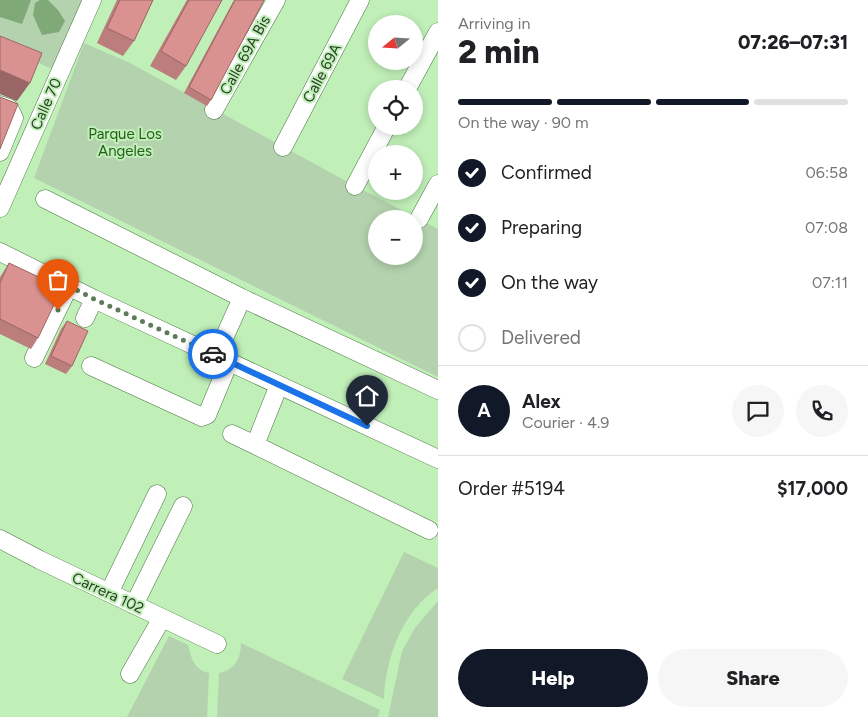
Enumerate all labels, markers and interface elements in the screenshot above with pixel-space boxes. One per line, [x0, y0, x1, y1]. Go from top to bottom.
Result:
street label: Calle 69A Bis [216, 12, 274, 98]
text: Arriving in [458, 14, 530, 33]
north arrow [368, 15, 422, 70]
map controls [368, 15, 423, 265]
text: 07:26–07:31 [738, 31, 848, 54]
text: 2 min [458, 33, 540, 71]
street label: Calle 69A [299, 40, 345, 106]
street label: Calle 70 [27, 75, 65, 133]
button: locate [368, 80, 423, 135]
text: On the way · 90 m [458, 113, 589, 132]
park label: Parque Los Angeles [88, 125, 162, 160]
button: + [368, 145, 423, 200]
icon: check [458, 159, 486, 187]
text: Confirmed [501, 161, 592, 184]
text: 06:58 [806, 163, 848, 182]
button: − [368, 210, 423, 265]
icon: check [458, 214, 486, 242]
text: Preparing [501, 216, 582, 239]
text: 07:08 [805, 218, 848, 237]
pin [37, 259, 79, 310]
icon: bag [44, 266, 72, 294]
icon: check [458, 269, 486, 297]
text: On the way [501, 271, 598, 294]
text: 07:11 [812, 273, 848, 292]
text: Delivered [501, 326, 581, 349]
courier [188, 329, 238, 379]
icon: car [199, 340, 227, 368]
pin [346, 375, 388, 426]
icon: home [353, 382, 381, 410]
button: chat [732, 385, 784, 437]
button: phone [796, 385, 848, 437]
text: Alex [522, 390, 561, 413]
text: A [477, 399, 491, 422]
text: Courier · 4.9 [522, 413, 609, 432]
text: Order #5194 [458, 477, 565, 500]
text: $17,000 [777, 477, 848, 500]
street label: Carrera 102 [69, 568, 147, 618]
button: Help [458, 649, 648, 707]
button: Share [658, 649, 848, 707]

